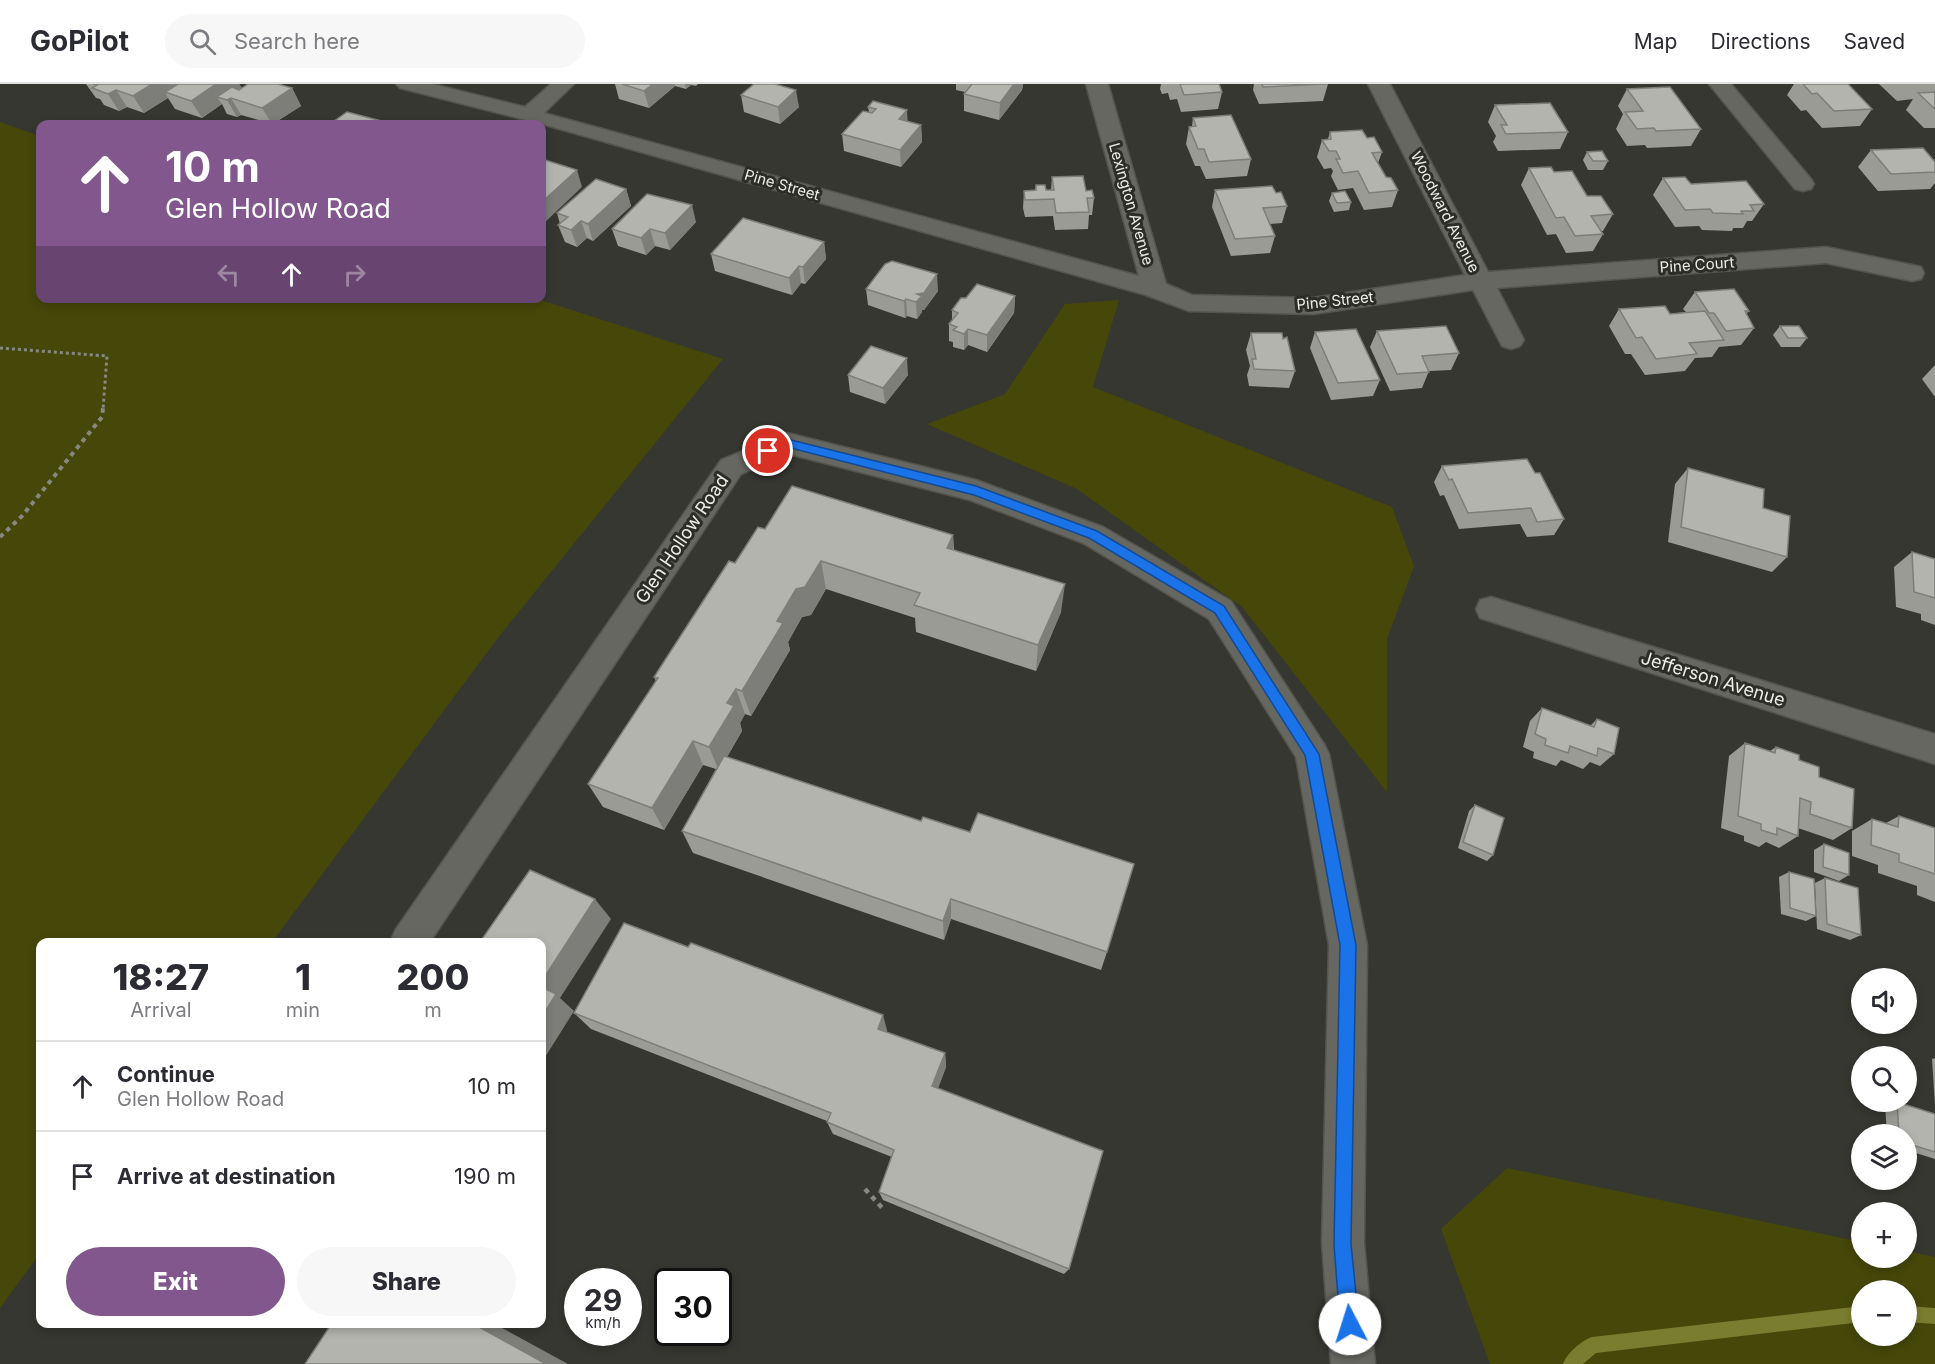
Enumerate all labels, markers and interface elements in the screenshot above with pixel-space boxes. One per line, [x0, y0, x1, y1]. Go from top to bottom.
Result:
search box [165, 14, 585, 68]
text: GoPilot [30, 24, 129, 58]
icon: search [186, 25, 219, 58]
text: Search here [234, 28, 360, 54]
text: Map [1634, 29, 1677, 54]
text: Directions [1710, 29, 1811, 54]
text: Saved [1844, 29, 1905, 54]
text: 10 m [165, 141, 260, 192]
street label: Lexington Avenue [1105, 141, 1158, 267]
icon: ahead [66, 144, 144, 222]
street label: Woodward Avenue [1407, 148, 1484, 276]
street label: Pine Street [742, 165, 822, 204]
text: Glen Hollow Road [165, 192, 391, 225]
street label: Pine Court [1659, 252, 1735, 277]
icon: left [212, 258, 245, 291]
icon: ahead [275, 258, 308, 291]
icon: right [338, 258, 371, 291]
street label: Pine Street [1295, 287, 1374, 314]
pin [742, 425, 793, 476]
icon: arrive [751, 434, 784, 467]
street label: Glen Hollow Road [631, 470, 732, 607]
street label: Jefferson Avenue [1639, 647, 1788, 710]
text: 18:27 [113, 955, 209, 999]
text: 1 [295, 955, 311, 999]
text: 200 [397, 955, 469, 999]
map controls [1851, 968, 1917, 1346]
button: sound [1851, 968, 1917, 1034]
text: Arrival [130, 998, 192, 1022]
text: min [286, 998, 320, 1022]
text: m [424, 998, 442, 1022]
button: search [1851, 1046, 1917, 1112]
text: Continue [117, 1061, 215, 1087]
icon: ahead [66, 1070, 99, 1103]
text: 10 m [468, 1073, 516, 1099]
text: Glen Hollow Road [117, 1087, 284, 1111]
button: layers [1851, 1124, 1917, 1190]
icon: arrive [66, 1160, 99, 1193]
text: Arrive at destination [117, 1163, 336, 1189]
text: 190 m [454, 1163, 516, 1189]
button: + [1851, 1202, 1917, 1268]
button: Exit [66, 1247, 285, 1316]
button: Share [297, 1247, 516, 1316]
speed limit sign: 30 [654, 1268, 732, 1346]
button: − [1851, 1280, 1917, 1346]
text: 29 [584, 1282, 622, 1318]
position arrow [1318, 1292, 1382, 1356]
text: km/h [585, 1313, 621, 1332]

